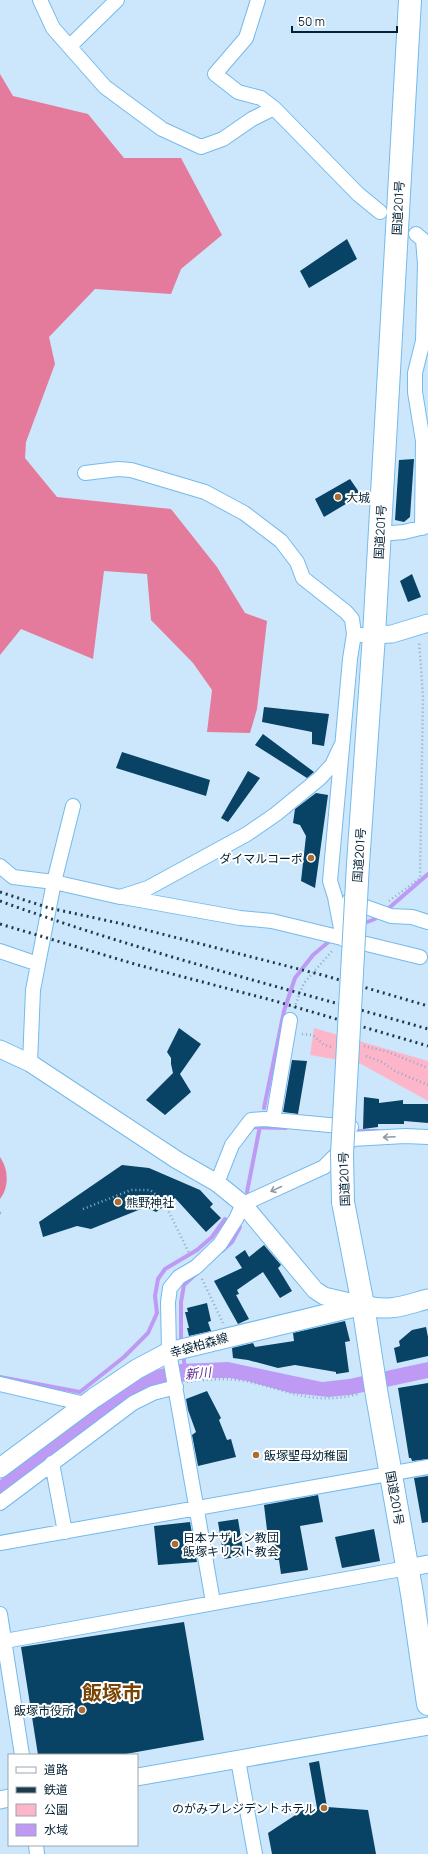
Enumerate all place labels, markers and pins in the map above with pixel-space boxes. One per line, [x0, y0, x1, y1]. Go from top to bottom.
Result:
place label: 大城 [346, 489, 370, 506]
marker: 大城 [333, 492, 343, 502]
place label: ダイマルコーポ [219, 850, 303, 867]
marker: ダイマルコーポ [306, 853, 316, 863]
place label: 熊野神社 [126, 1194, 174, 1211]
marker: 熊野神社 [113, 1197, 123, 1207]
place label: 飯塚聖母幼稚園 [264, 1447, 348, 1464]
marker: 飯塚聖母幼稚園 [251, 1450, 261, 1460]
place label: 日本ナザレン教団 飯塚キリスト教会 [183, 1529, 279, 1560]
marker: 日本ナザレン教団 飯塚キリスト教会 [170, 1539, 180, 1549]
place label: 飯塚市役所 [14, 1702, 74, 1719]
marker: 飯塚市役所 [77, 1705, 87, 1715]
place label: のがみプレジデントホテル [172, 1800, 316, 1817]
marker: のがみプレジデントホテル [319, 1803, 329, 1813]

